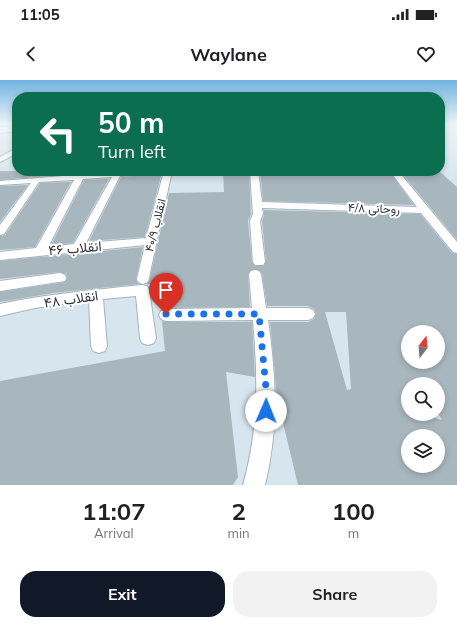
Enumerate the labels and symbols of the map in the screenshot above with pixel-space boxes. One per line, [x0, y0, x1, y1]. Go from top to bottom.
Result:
street label: انقلاب ۴۰/۹ [141, 197, 169, 253]
street label: روحانی ۴/۸ [348, 200, 400, 217]
street label: انقلاب ۴۶ [48, 237, 102, 259]
pin [149, 273, 183, 314]
street label: انقلاب ۴۸ [43, 286, 99, 312]
north arrow [401, 325, 445, 369]
position arrow [245, 390, 287, 432]

